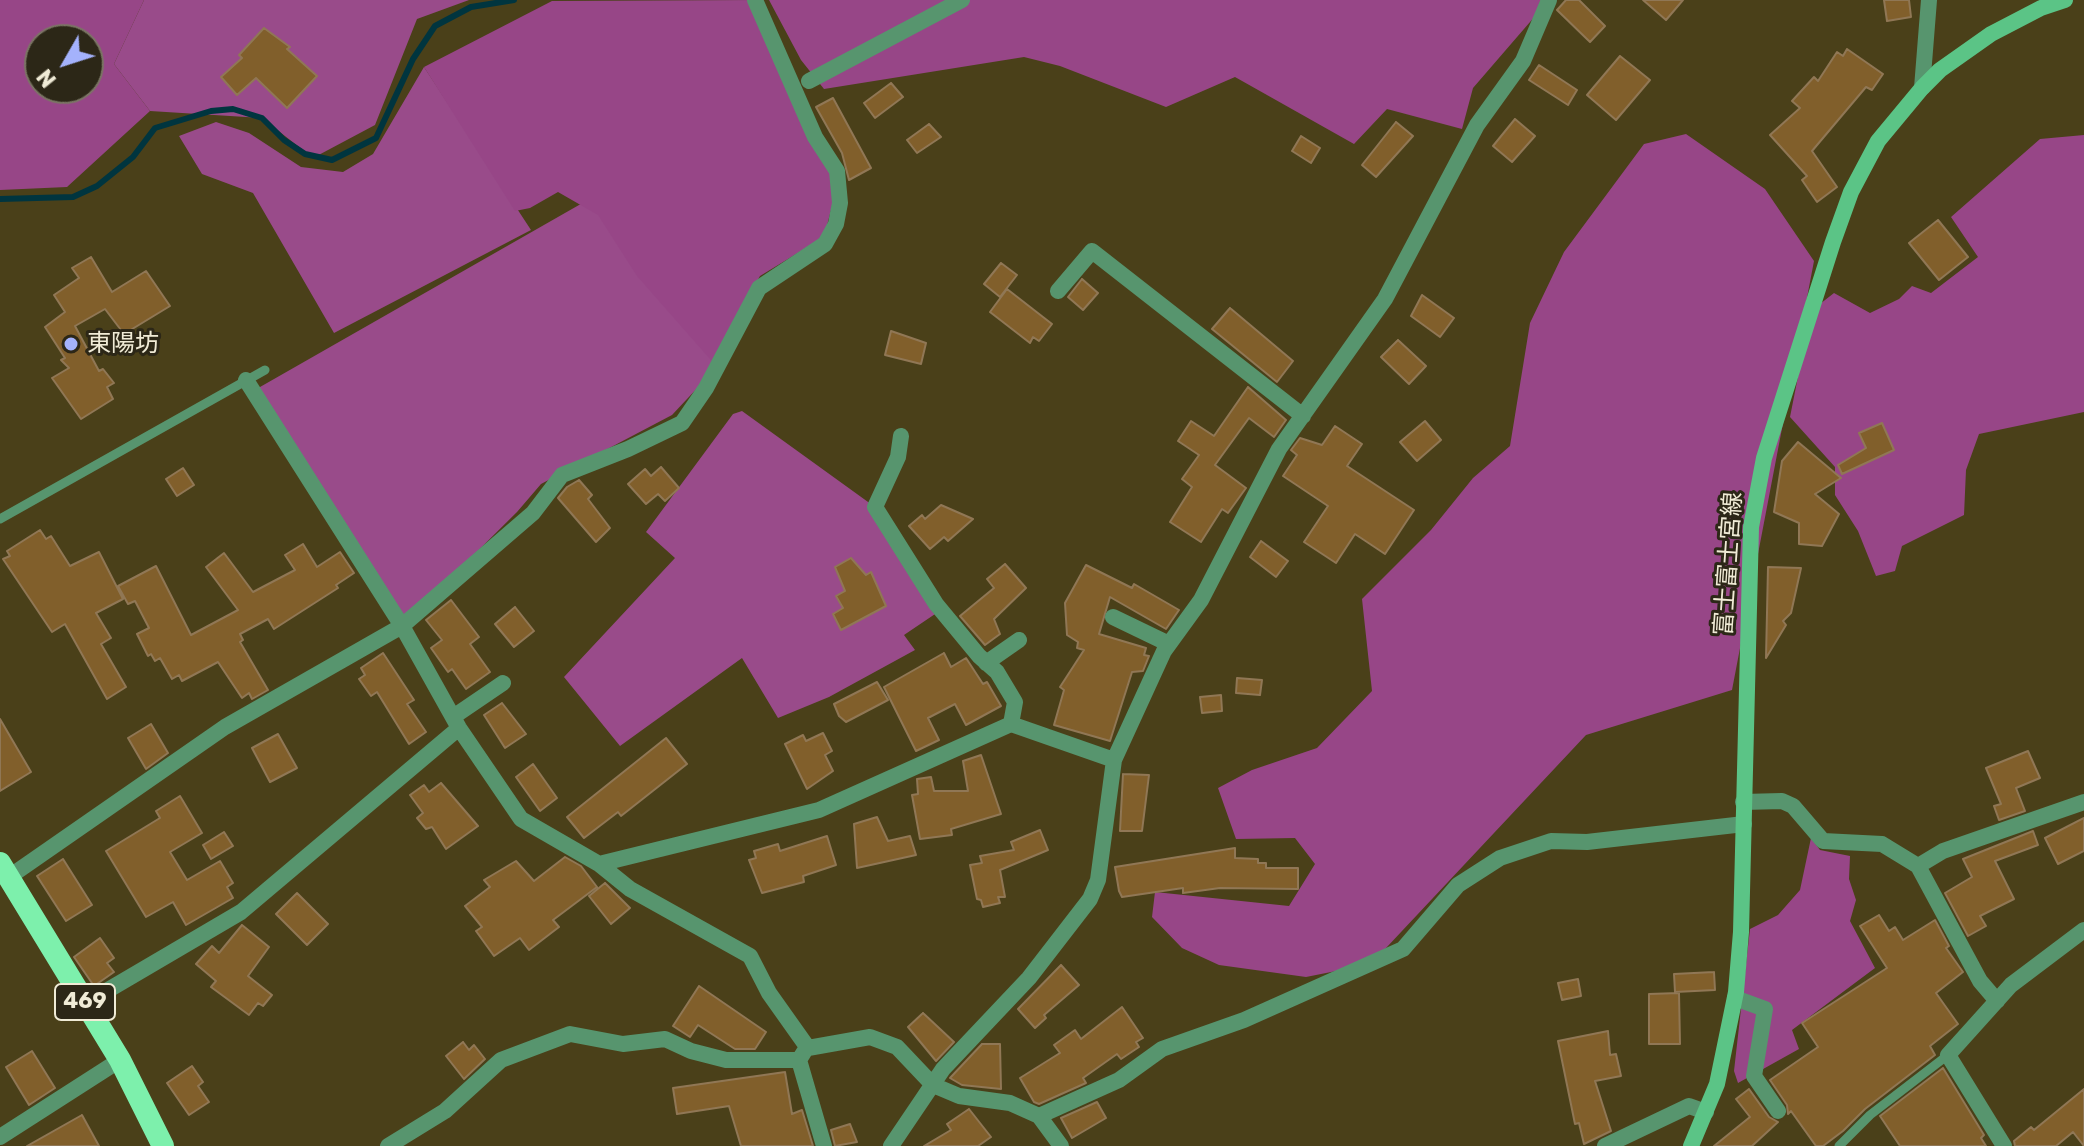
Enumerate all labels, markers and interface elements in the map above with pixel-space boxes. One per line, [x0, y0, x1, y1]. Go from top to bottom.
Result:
north arrow [24, 24, 104, 104]
text: N [31, 64, 62, 93]
place label: 東陽坊 [87, 330, 159, 358]
marker: 東陽坊 [62, 335, 80, 353]
street label: 富士富士宮線 [1710, 491, 1748, 637]
road number: 469 [55, 984, 115, 1020]

